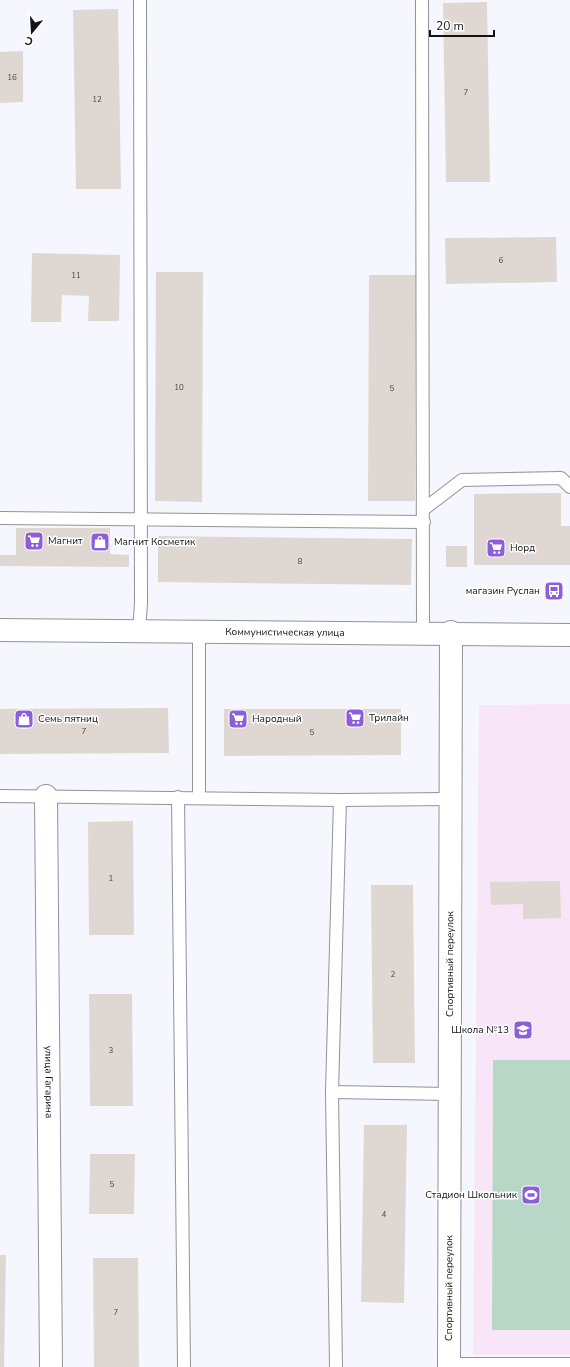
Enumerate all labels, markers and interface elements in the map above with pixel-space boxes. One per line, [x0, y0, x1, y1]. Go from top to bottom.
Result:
north arrow [12, 12, 52, 52]
scale bar [430, 12, 494, 38]
text: 20 m [436, 18, 464, 34]
text: С [23, 33, 35, 49]
house number: 16 [7, 72, 17, 83]
house number: 7 [464, 87, 469, 98]
house number: 12 [92, 94, 102, 105]
house number: 6 [499, 255, 504, 266]
house number: 11 [71, 270, 81, 281]
house number: 10 [174, 382, 184, 393]
house number: 5 [390, 383, 395, 394]
supermarket icon: Магнит [23, 530, 45, 552]
shop icon: Магнит Косметик [89, 531, 111, 553]
place label: Магнит [48, 534, 83, 548]
place label: Магнит Косметик [114, 535, 196, 549]
supermarket icon: Норд [485, 537, 507, 559]
place label: Норд [510, 541, 535, 555]
house number: 8 [298, 556, 303, 567]
bus stop icon: магазин Руслан [543, 580, 565, 602]
place label: магазин Руслан [466, 584, 540, 598]
street label: Коммунистическая улица [225, 625, 345, 640]
supermarket icon: Трилайн [344, 707, 366, 729]
shop icon: Семь пятниц [13, 708, 35, 730]
supermarket icon: Народный [227, 708, 249, 730]
place label: Трилайн [369, 711, 409, 725]
place label: Семь пятниц [38, 712, 98, 726]
place label: Народный [252, 712, 302, 726]
house number: 7 [82, 726, 87, 737]
house number: 5 [310, 727, 315, 738]
house number: 1 [109, 873, 114, 884]
street label: Спортивный переулок [443, 910, 457, 1017]
house number: 2 [391, 969, 396, 980]
school or university icon: Школа №13 [512, 1019, 534, 1041]
place label: Школа №13 [451, 1023, 509, 1037]
house number: 3 [109, 1045, 114, 1056]
street label: улица Гагарина [41, 1046, 56, 1118]
house number: 5 [110, 1179, 115, 1190]
sports icon: Стадион Школьник [520, 1184, 542, 1206]
place label: Стадион Школьник [425, 1188, 518, 1202]
house number: 4 [382, 1209, 387, 1220]
street label: Спортивный переулок [442, 1234, 456, 1341]
house number: 7 [114, 1307, 119, 1318]

